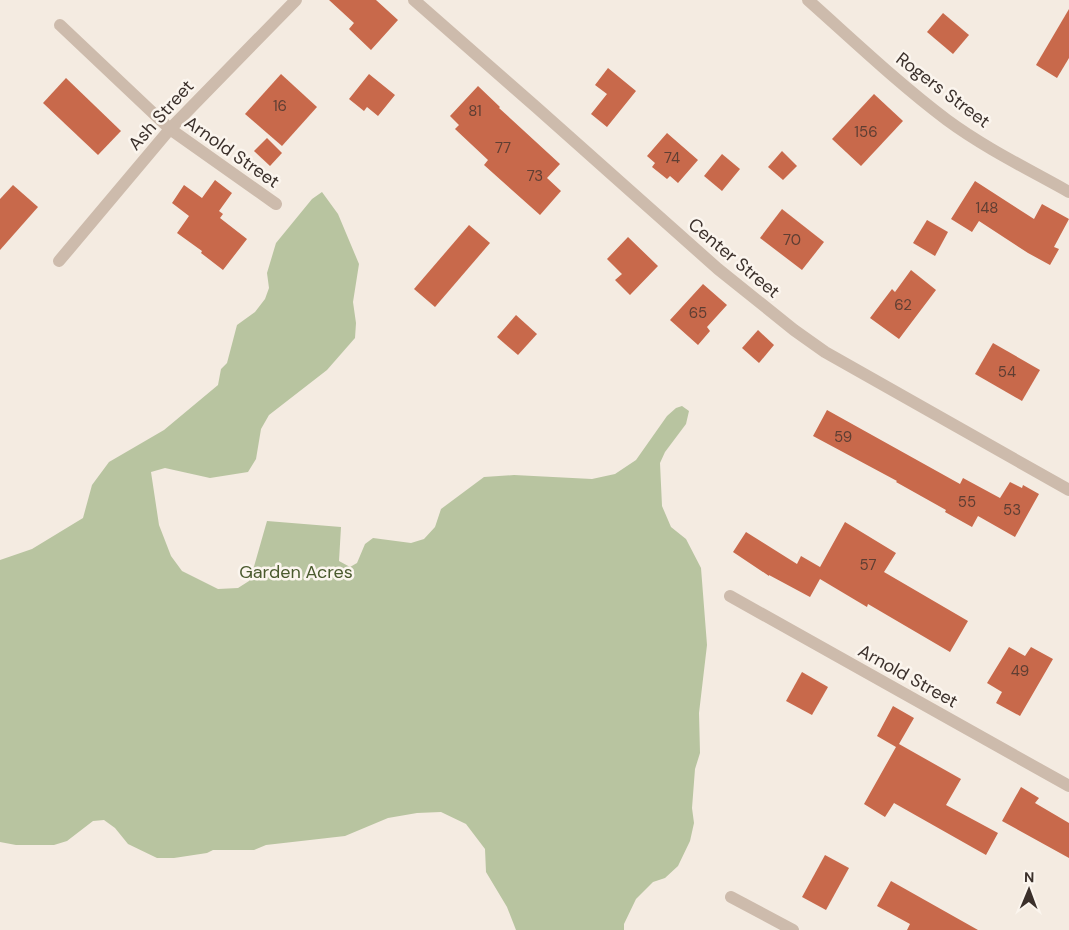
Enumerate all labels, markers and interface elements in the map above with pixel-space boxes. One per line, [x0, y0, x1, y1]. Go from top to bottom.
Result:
street label: Rogers Street [891, 47, 995, 133]
street label: Ash Street [123, 75, 199, 155]
house number: 16 [273, 96, 287, 116]
house number: 81 [468, 101, 482, 121]
street label: Arnold Street [180, 110, 284, 194]
house number: 156 [854, 122, 878, 142]
house number: 77 [495, 138, 511, 158]
house number: 74 [664, 148, 680, 168]
house number: 73 [527, 166, 543, 186]
house number: 148 [976, 198, 998, 218]
street label: Center Street [683, 213, 785, 303]
house number: 70 [783, 230, 801, 250]
house number: 62 [894, 295, 912, 315]
house number: 65 [689, 303, 707, 323]
house number: 54 [998, 362, 1016, 382]
house number: 59 [834, 427, 852, 447]
house number: 55 [958, 492, 976, 512]
house number: 53 [1003, 500, 1021, 520]
house number: 57 [860, 555, 876, 575]
park label: Garden Acres [239, 560, 353, 584]
street label: Arnold Street [854, 639, 962, 713]
house number: 49 [1011, 661, 1029, 681]
north arrow [1004, 865, 1054, 915]
text: N [1024, 868, 1034, 886]

